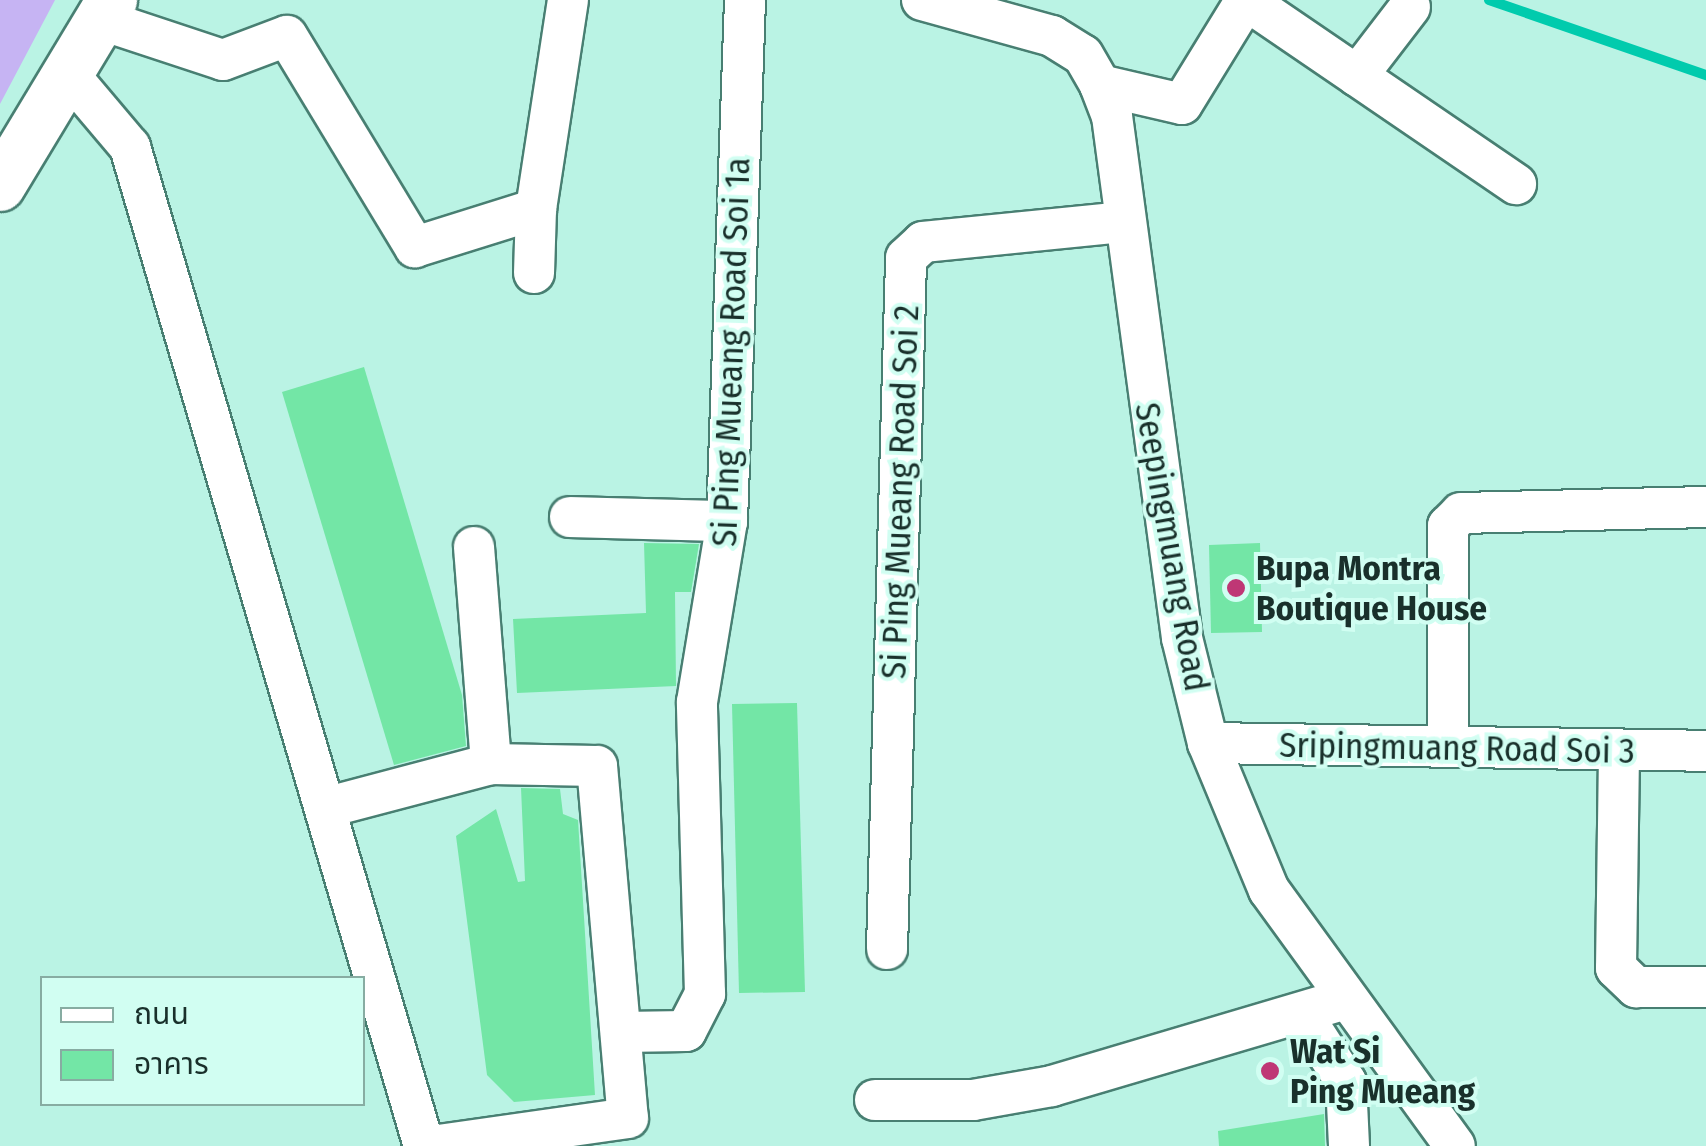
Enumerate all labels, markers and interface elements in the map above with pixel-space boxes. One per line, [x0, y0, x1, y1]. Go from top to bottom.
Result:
street label: Si Ping Mueang Road Soi 1a [703, 157, 759, 547]
street label: Si Ping Mueang Road Soi 2 [872, 304, 928, 680]
street label: Seepingmuang Road [1126, 399, 1218, 695]
place label: Bupa Montra Boutique House [1256, 547, 1487, 629]
marker: Bupa Montra Boutique House [1225, 577, 1247, 599]
street label: Sripingmuang Road Soi 3 [1279, 724, 1635, 772]
legend [40, 976, 365, 1106]
text: ถนน [134, 996, 189, 1032]
place label: Wat Si Ping Mueang [1290, 1030, 1475, 1112]
text: อาคาร [134, 1046, 209, 1082]
marker: Wat Si Ping Mueang [1259, 1060, 1281, 1082]

